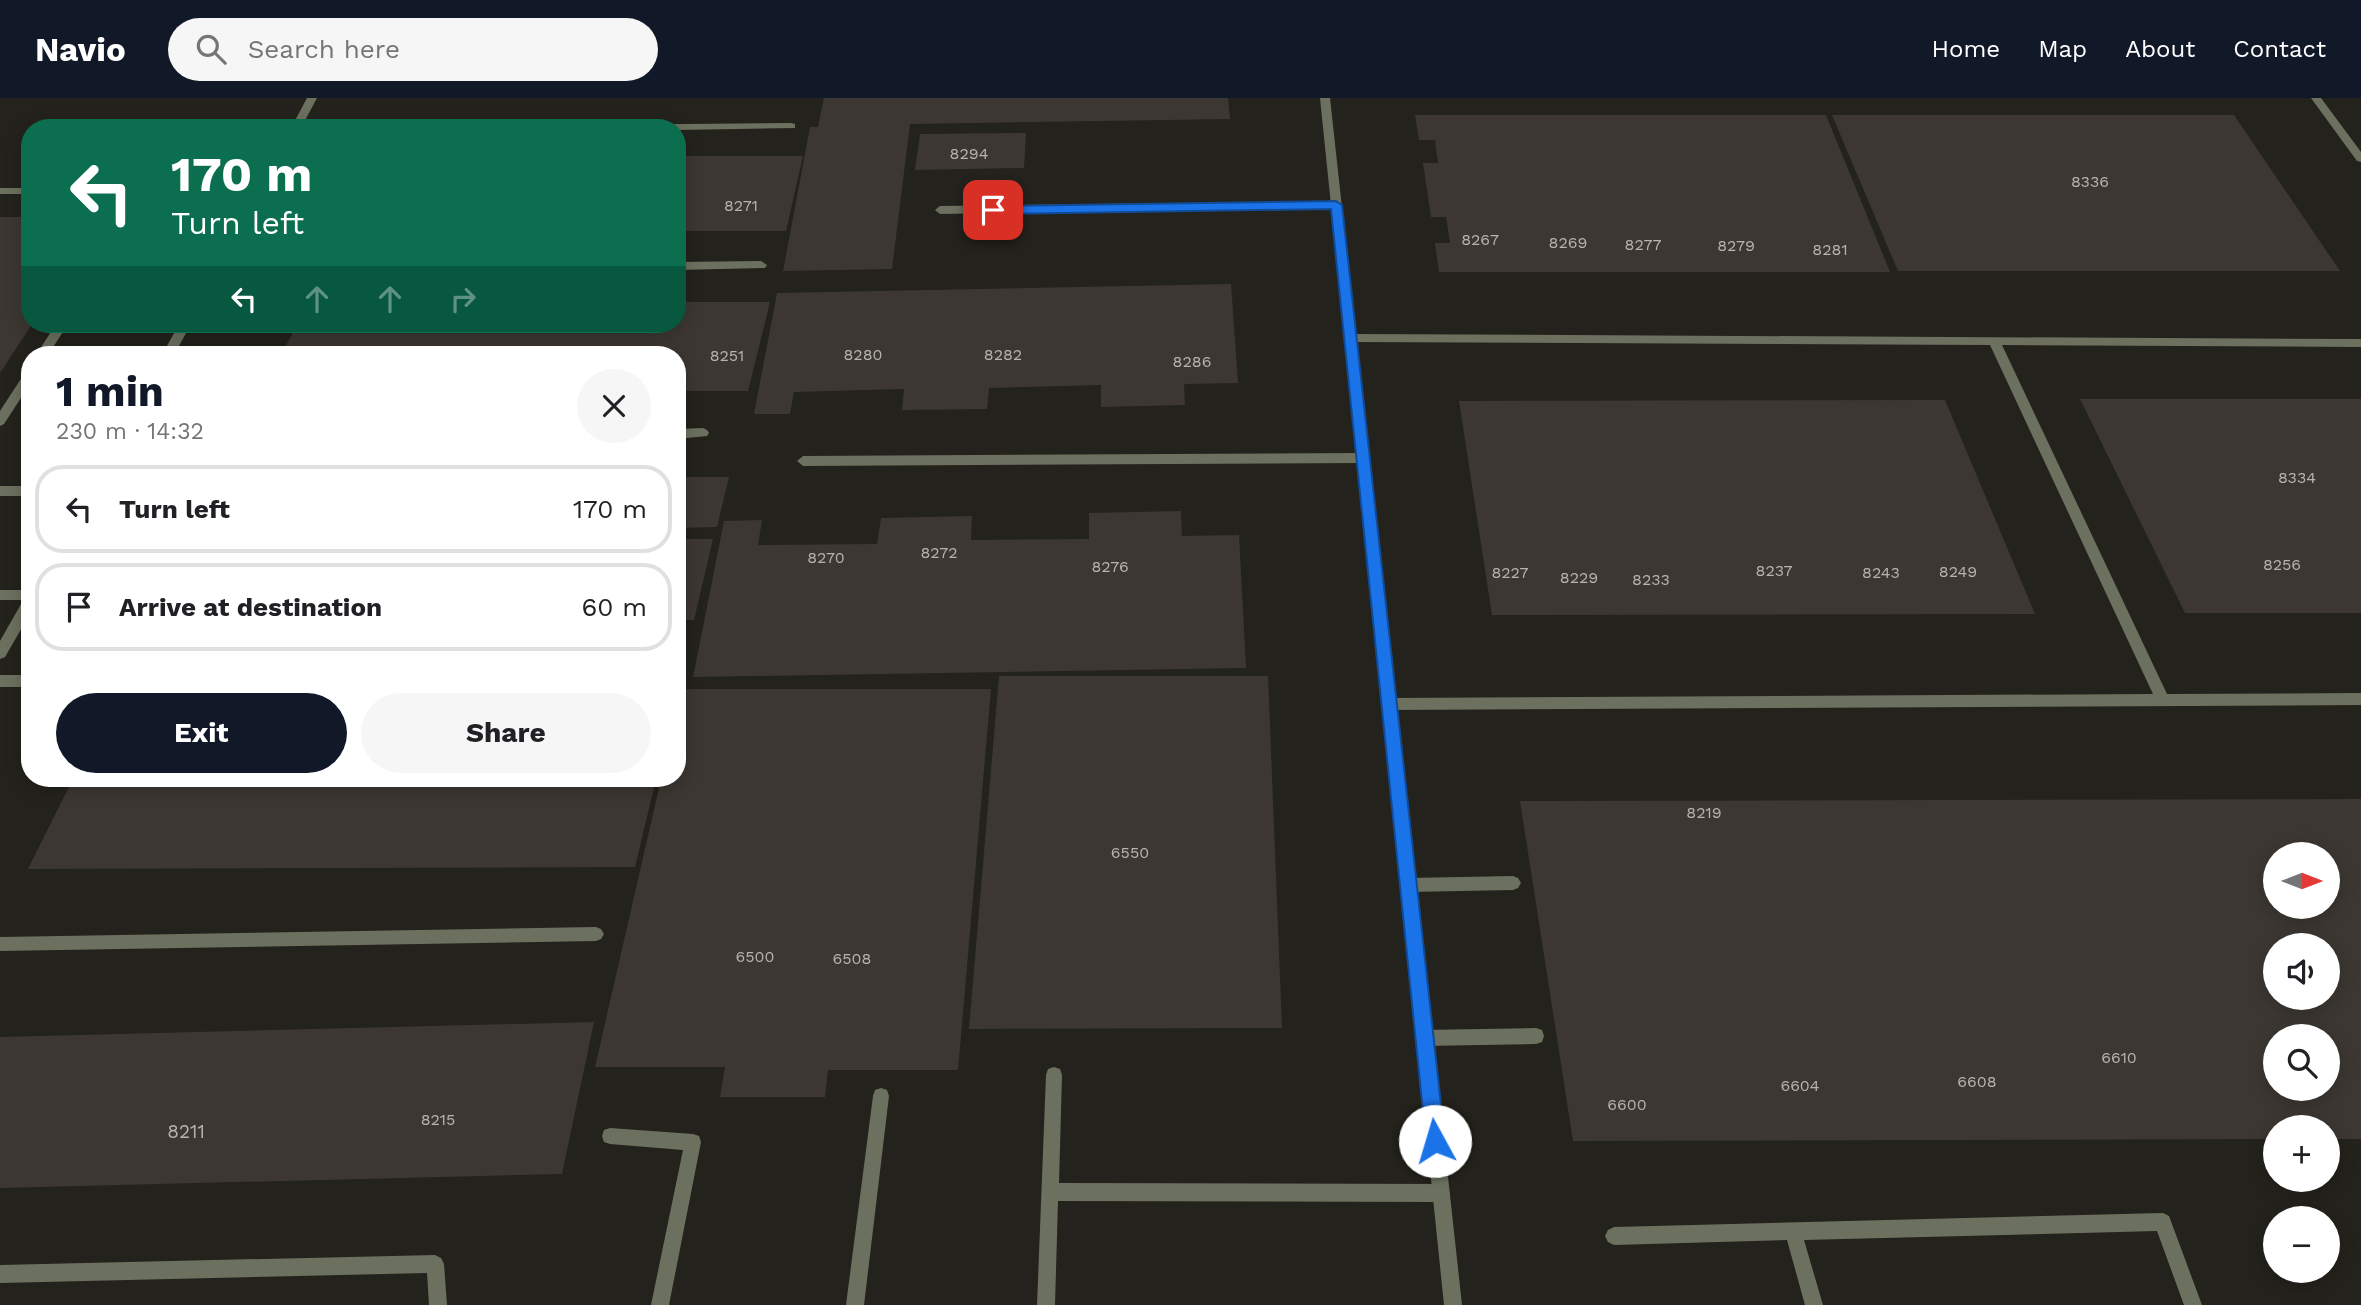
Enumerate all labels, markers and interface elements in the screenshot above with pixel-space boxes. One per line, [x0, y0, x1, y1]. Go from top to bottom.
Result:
search box [168, 18, 658, 81]
text: Navio [35, 30, 126, 69]
icon: search [192, 30, 230, 68]
text: Search here [248, 34, 400, 64]
text: Home [1932, 35, 2000, 63]
text: Map [2038, 35, 2087, 63]
text: About [2125, 35, 2195, 63]
text: Contact [2233, 35, 2326, 63]
house number: 8294 [950, 144, 989, 163]
text: 170 m [171, 145, 312, 203]
icon: left [56, 147, 147, 238]
house number: 8336 [2071, 172, 2109, 191]
pin [963, 180, 1023, 240]
icon: arrive [974, 191, 1012, 229]
house number: 8271 [724, 196, 758, 215]
text: Turn left [171, 204, 304, 242]
house number: 8267 [1461, 230, 1499, 249]
house number: 8269 [1549, 233, 1587, 252]
house number: 8277 [1625, 235, 1661, 254]
house number: 8279 [1717, 236, 1755, 255]
house number: 8281 [1812, 240, 1848, 259]
icon: left [225, 280, 263, 318]
icon: ahead [298, 280, 336, 318]
icon: ahead [371, 280, 409, 318]
icon: right [444, 280, 482, 318]
house number: 8280 [844, 345, 883, 364]
house number: 8282 [984, 345, 1022, 364]
house number: 8251 [710, 346, 744, 365]
house number: 8286 [1173, 352, 1211, 371]
text: 1 min [56, 367, 164, 416]
button: close [577, 369, 651, 443]
text: 230 m · 14:32 [56, 418, 204, 445]
house number: 8334 [2278, 468, 2316, 487]
icon: left [60, 490, 98, 528]
text: Turn left [119, 494, 230, 524]
text: 170 m [573, 494, 647, 524]
house number: 8272 [920, 543, 958, 562]
house number: 8270 [807, 548, 845, 567]
house number: 8256 [2263, 555, 2301, 574]
house number: 8276 [1091, 557, 1129, 576]
house number: 8237 [1756, 561, 1792, 580]
house number: 8249 [1939, 562, 1977, 581]
house number: 8227 [1491, 563, 1529, 582]
house number: 8243 [1862, 563, 1900, 582]
house number: 8229 [1560, 568, 1598, 587]
house number: 8233 [1632, 570, 1670, 589]
icon: arrive [60, 588, 98, 626]
text: Arrive at destination [119, 592, 382, 622]
text: 60 m [581, 592, 647, 622]
button: Exit [56, 693, 347, 773]
button: Share [361, 693, 651, 773]
house number: 8219 [1686, 803, 1722, 822]
north arrow [2263, 842, 2340, 919]
map controls [2263, 842, 2340, 1283]
house number: 6550 [1111, 843, 1149, 862]
button: sound [2263, 933, 2340, 1010]
house number: 6500 [736, 947, 774, 966]
house number: 6508 [833, 949, 871, 968]
button: search [2263, 1024, 2340, 1101]
house number: 6610 [2101, 1048, 2137, 1067]
house number: 6608 [1957, 1072, 1997, 1091]
house number: 6604 [1780, 1076, 1820, 1095]
house number: 6600 [1607, 1095, 1647, 1114]
position arrow [1398, 1104, 1472, 1178]
house number: 8215 [421, 1110, 455, 1129]
button: + [2263, 1115, 2340, 1192]
house number: 8211 [167, 1120, 205, 1143]
button: − [2263, 1206, 2340, 1283]

